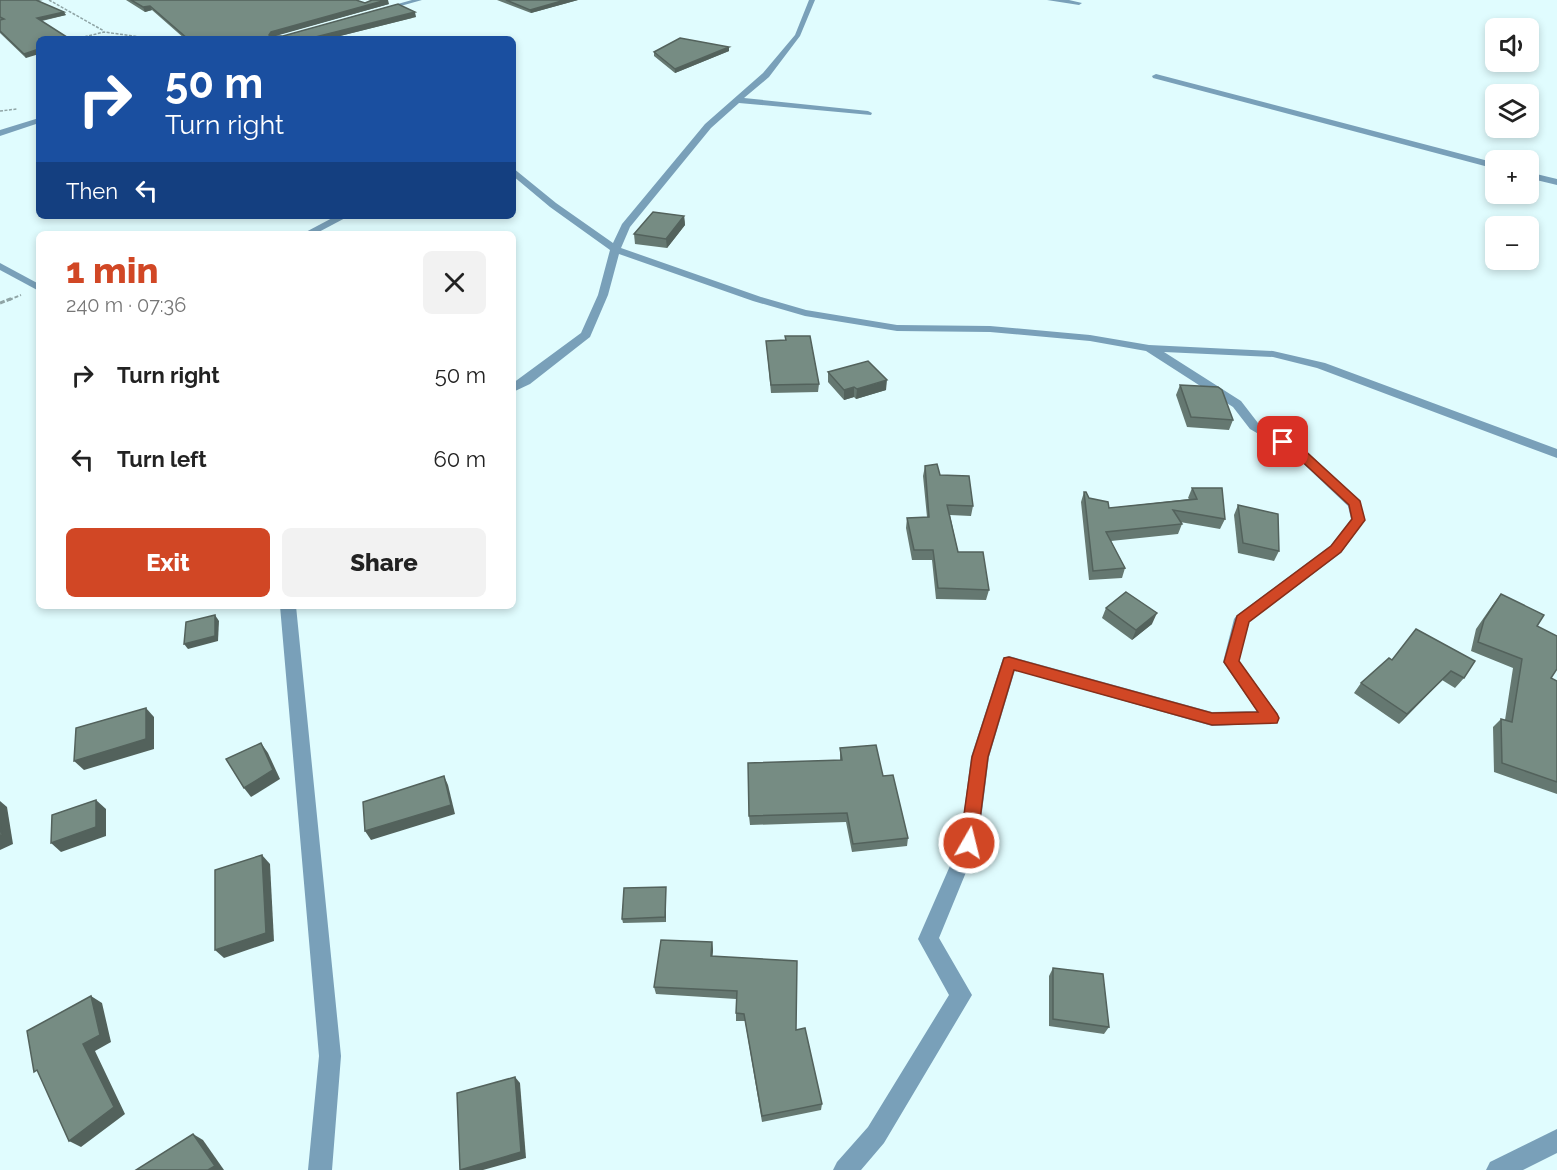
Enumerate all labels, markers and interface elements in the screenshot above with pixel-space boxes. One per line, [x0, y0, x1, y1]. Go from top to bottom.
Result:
map controls [1485, 18, 1539, 270]
button: sound [1485, 18, 1539, 72]
text: 50 m [165, 59, 263, 108]
icon: right [66, 60, 144, 138]
button: layers [1485, 84, 1539, 138]
text: Turn right [165, 109, 284, 140]
button: + [1485, 150, 1539, 204]
icon: left [130, 174, 163, 207]
text: Then [66, 178, 118, 204]
button: − [1485, 216, 1539, 270]
text: 1 min [66, 249, 158, 291]
button: close [423, 251, 486, 314]
text: 240 m · 07:36 [66, 293, 186, 317]
icon: right [66, 359, 99, 392]
text: Turn right [117, 362, 220, 388]
text: 50 m [435, 362, 486, 388]
pin [1257, 416, 1308, 467]
icon: arrive [1266, 425, 1299, 458]
icon: left [66, 443, 99, 476]
text: Turn left [117, 446, 207, 472]
text: 60 m [433, 446, 486, 472]
button: Exit [66, 528, 270, 597]
button: Share [282, 528, 486, 597]
position arrow [937, 811, 1001, 875]

